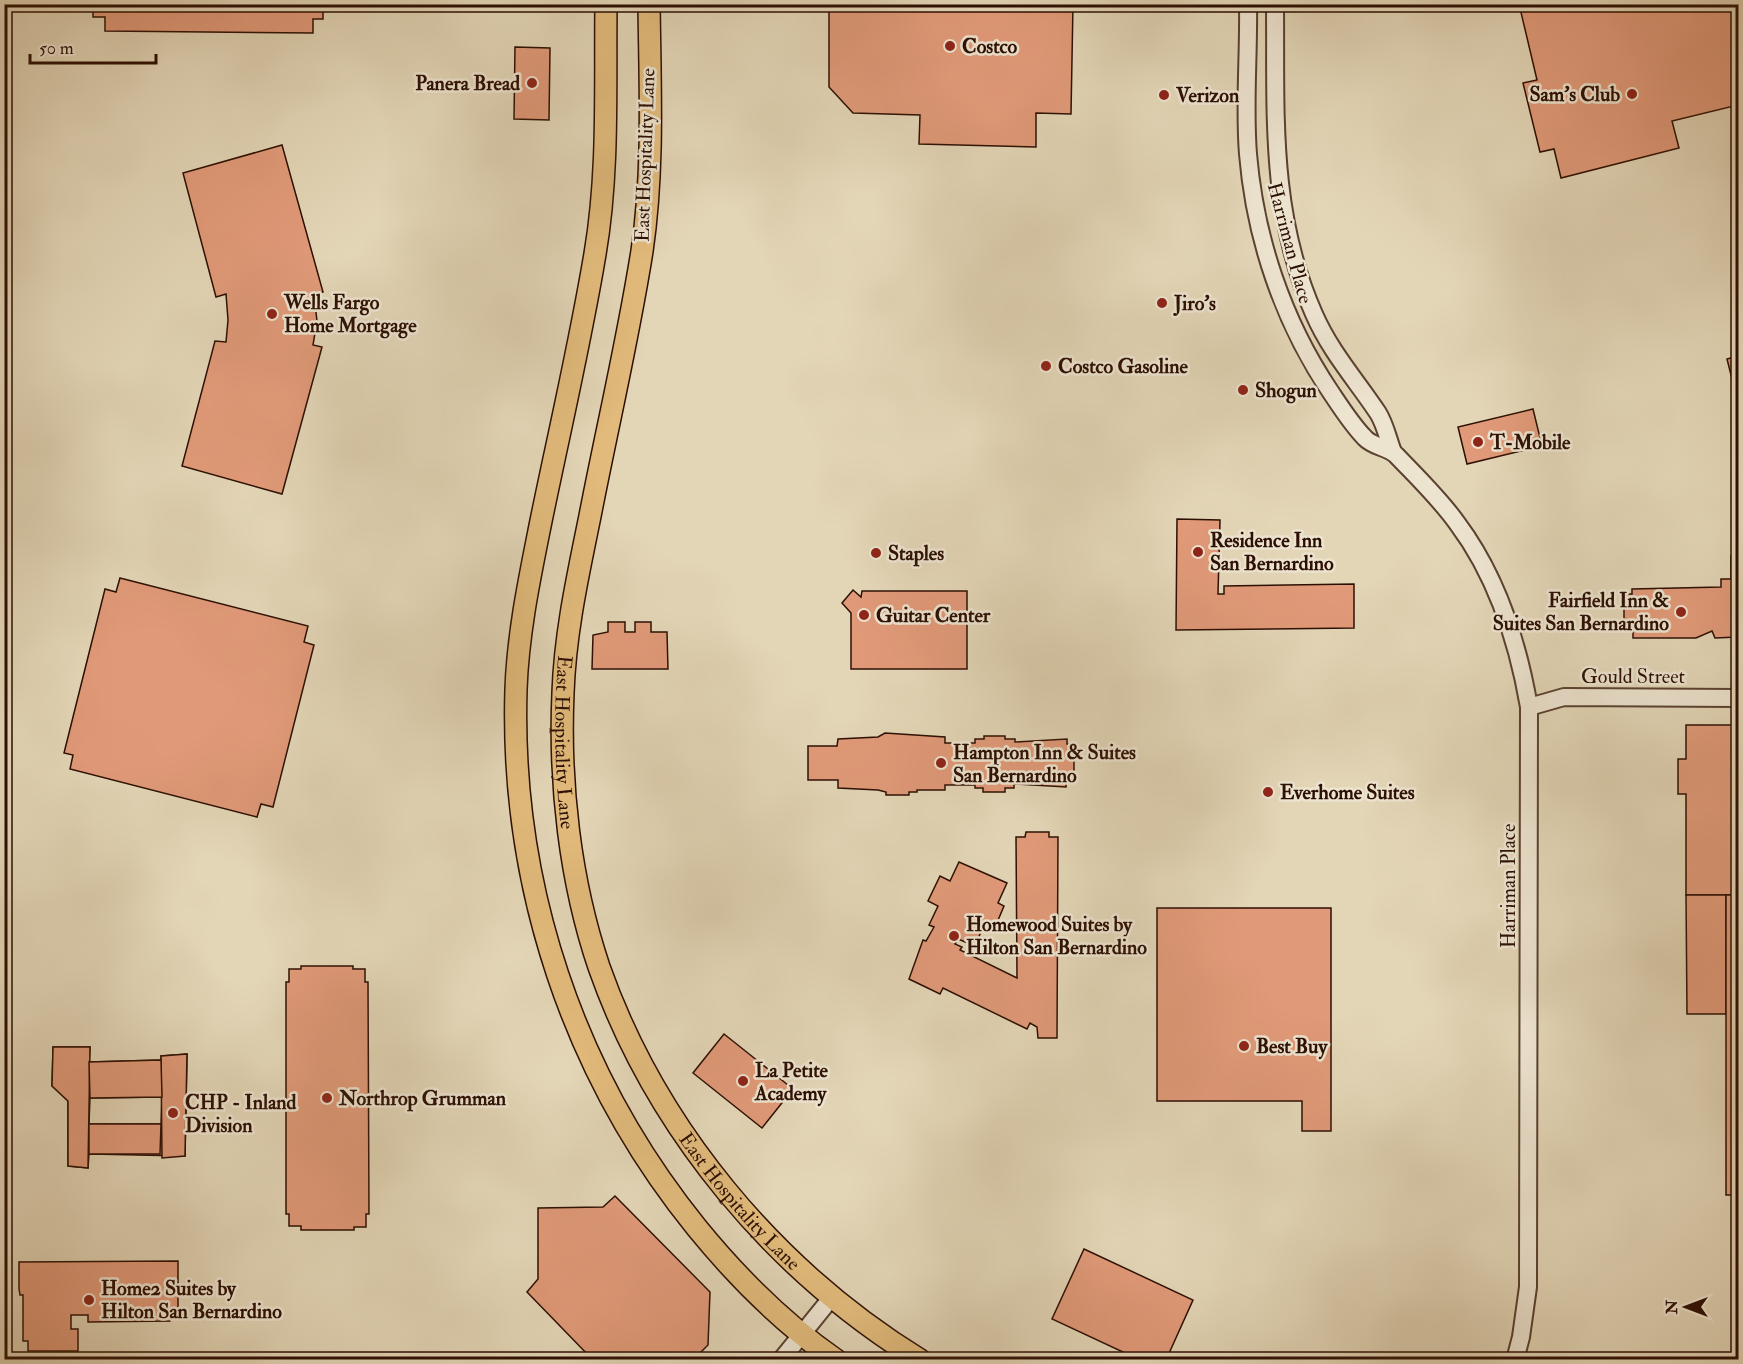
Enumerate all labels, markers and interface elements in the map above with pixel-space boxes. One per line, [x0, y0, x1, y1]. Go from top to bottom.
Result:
scale bar [30, 27, 156, 65]
place label: Costco [962, 34, 1018, 59]
text: 50 m [39, 37, 74, 60]
marker: Costco [943, 39, 957, 53]
street label: East Hospitality Lane [629, 68, 662, 242]
place label: Panera Bread [415, 71, 520, 96]
marker: Panera Bread [525, 76, 539, 90]
place label: Sam's Club [1530, 82, 1620, 107]
place label: Verizon [1175, 83, 1240, 108]
marker: Sam's Club [1625, 87, 1639, 101]
marker: Verizon [1157, 88, 1171, 102]
street label: Harriman Place [1262, 180, 1318, 306]
place label: Wells Fargo Home Mortgage [283, 290, 417, 339]
place label: Jiro's [1173, 291, 1216, 316]
marker: Jiro's [1155, 296, 1169, 310]
marker: Wells Fargo Home Mortgage [265, 307, 279, 321]
place label: Costco Gasoline [1058, 354, 1189, 379]
marker: Costco Gasoline [1039, 359, 1053, 373]
place label: Shogun [1255, 378, 1318, 404]
marker: Shogun [1236, 383, 1250, 397]
place label: T-Mobile [1489, 430, 1571, 455]
marker: T-Mobile [1471, 435, 1485, 449]
place label: Residence Inn San Bernardino [1210, 528, 1334, 576]
place label: Staples [888, 541, 944, 567]
marker: Residence Inn San Bernardino [1191, 545, 1205, 559]
marker: Staples [869, 546, 883, 560]
place label: Fairfield Inn & Suites San Bernardino [1493, 588, 1669, 636]
place label: Guitar Center [876, 603, 991, 628]
marker: Fairfield Inn & Suites San Bernardino [1674, 605, 1688, 619]
marker: Guitar Center [857, 608, 871, 622]
street label: East Hospitality Lane [549, 654, 581, 831]
street label: Gould Street [1581, 664, 1686, 689]
place label: Hampton Inn & Suites San Bernardino [953, 740, 1136, 788]
marker: Hampton Inn & Suites San Bernardino [934, 756, 948, 770]
place label: Everhome Suites [1280, 780, 1415, 805]
marker: Everhome Suites [1261, 785, 1275, 799]
street label: Harriman Place [1496, 824, 1521, 948]
place label: Homewood Suites by Hilton San Bernardino [966, 912, 1147, 960]
marker: Homewood Suites by Hilton San Bernardino [947, 929, 961, 943]
place label: Best Buy [1256, 1034, 1328, 1060]
marker: Best Buy [1237, 1039, 1251, 1053]
place label: La Petite Academy [754, 1058, 829, 1107]
marker: La Petite Academy [736, 1074, 750, 1088]
place label: Northrop Grumman [338, 1086, 507, 1112]
place label: CHP - Inland Division [185, 1090, 297, 1138]
marker: Northrop Grumman [320, 1091, 334, 1105]
marker: CHP - Inland Division [166, 1106, 180, 1120]
street label: East Hospitality Lane [674, 1127, 806, 1275]
place label: Home2 Suites by Hilton San Bernardino [101, 1276, 282, 1324]
north arrow [1656, 1277, 1716, 1337]
marker: Home2 Suites by Hilton San Bernardino [82, 1293, 96, 1307]
text: N [1662, 1299, 1682, 1315]

